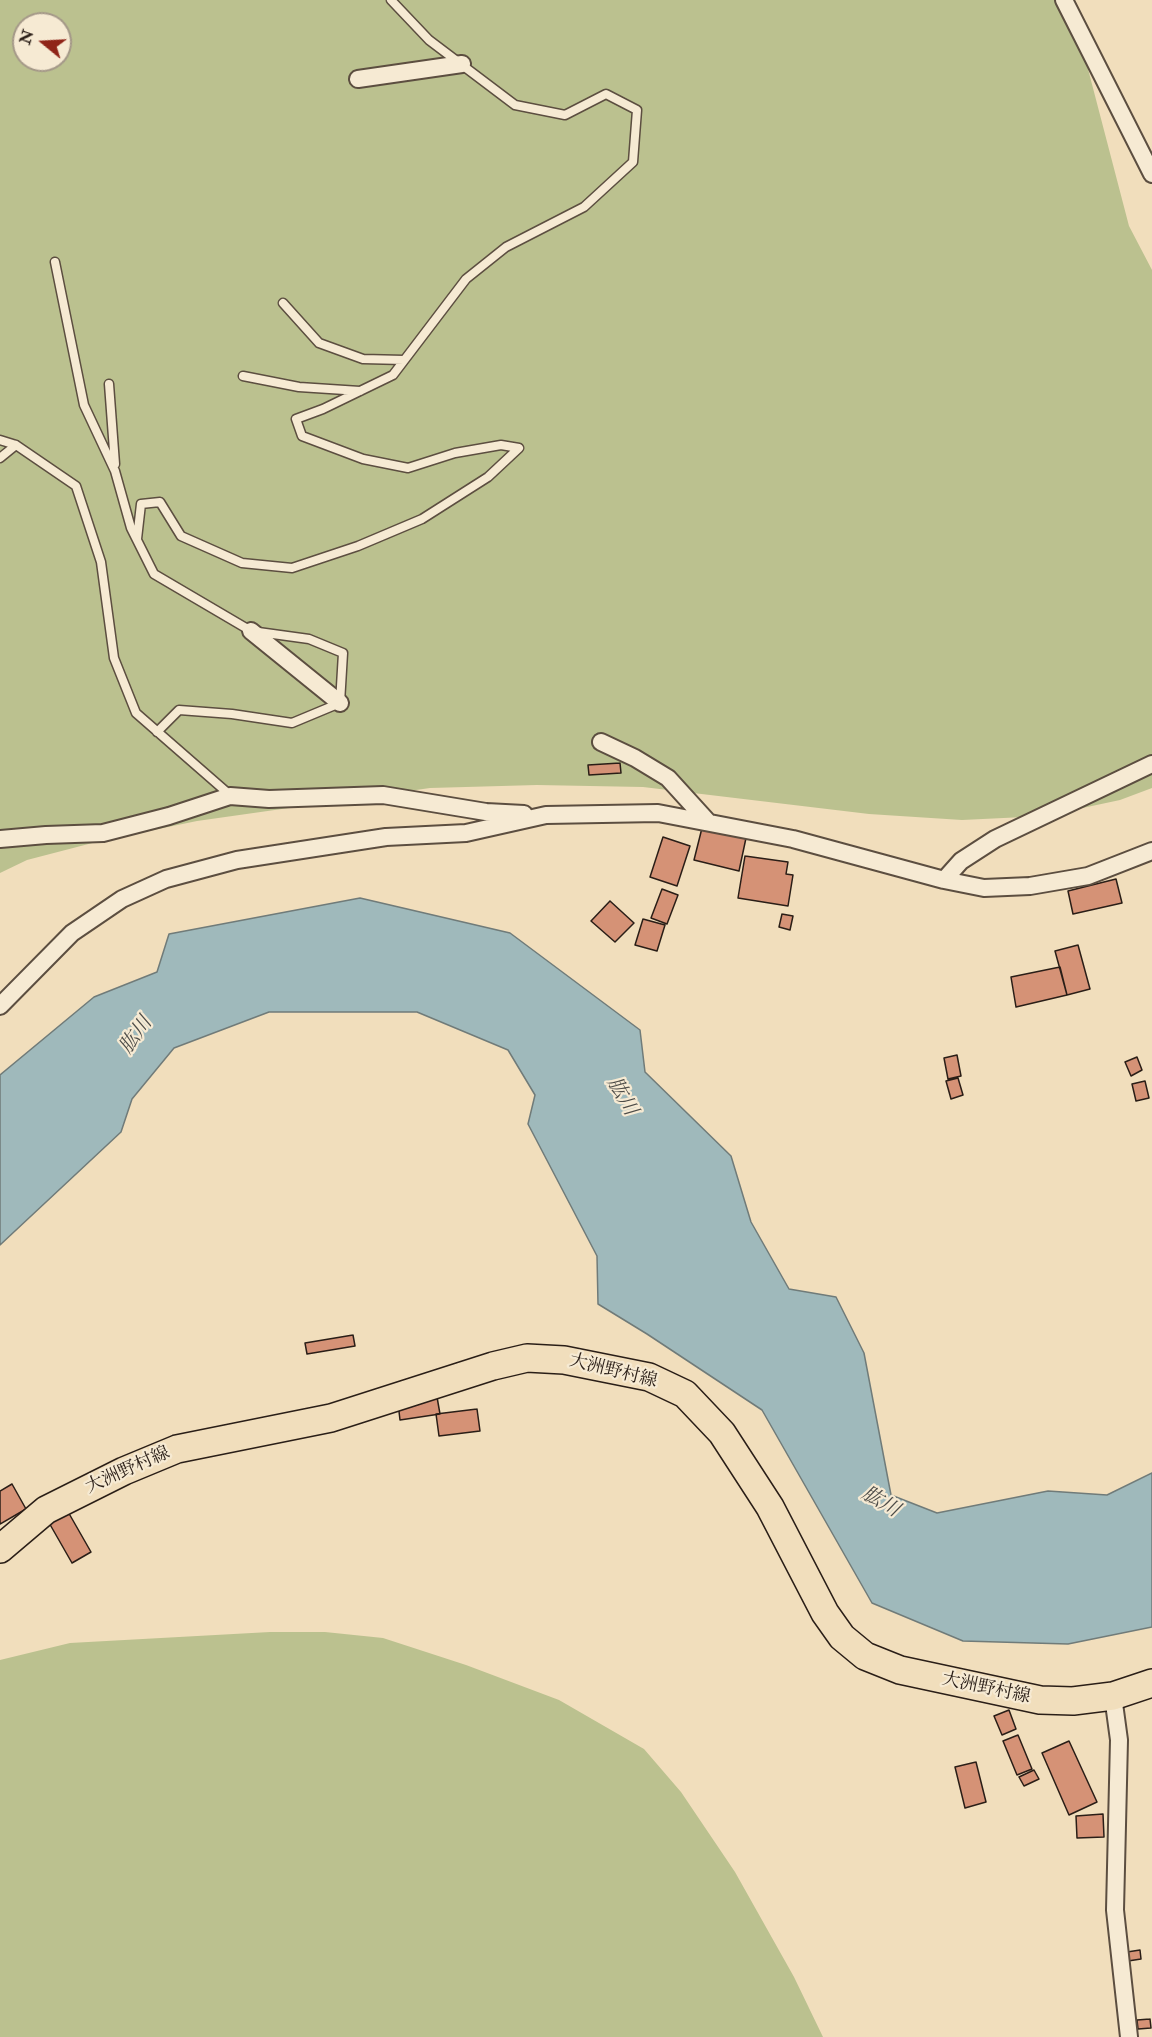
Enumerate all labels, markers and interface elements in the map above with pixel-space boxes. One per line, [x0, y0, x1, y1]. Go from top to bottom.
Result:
north arrow [12, 12, 72, 72]
text: N [15, 27, 39, 47]
water label: 肱川 [116, 1013, 158, 1059]
water label: 肱川 [601, 1074, 641, 1120]
street label: 大洲野村線 [567, 1351, 659, 1393]
street label: 大洲野村線 [82, 1443, 174, 1499]
water label: 肱川 [857, 1483, 903, 1523]
street label: 大洲野村線 [940, 1669, 1032, 1709]

